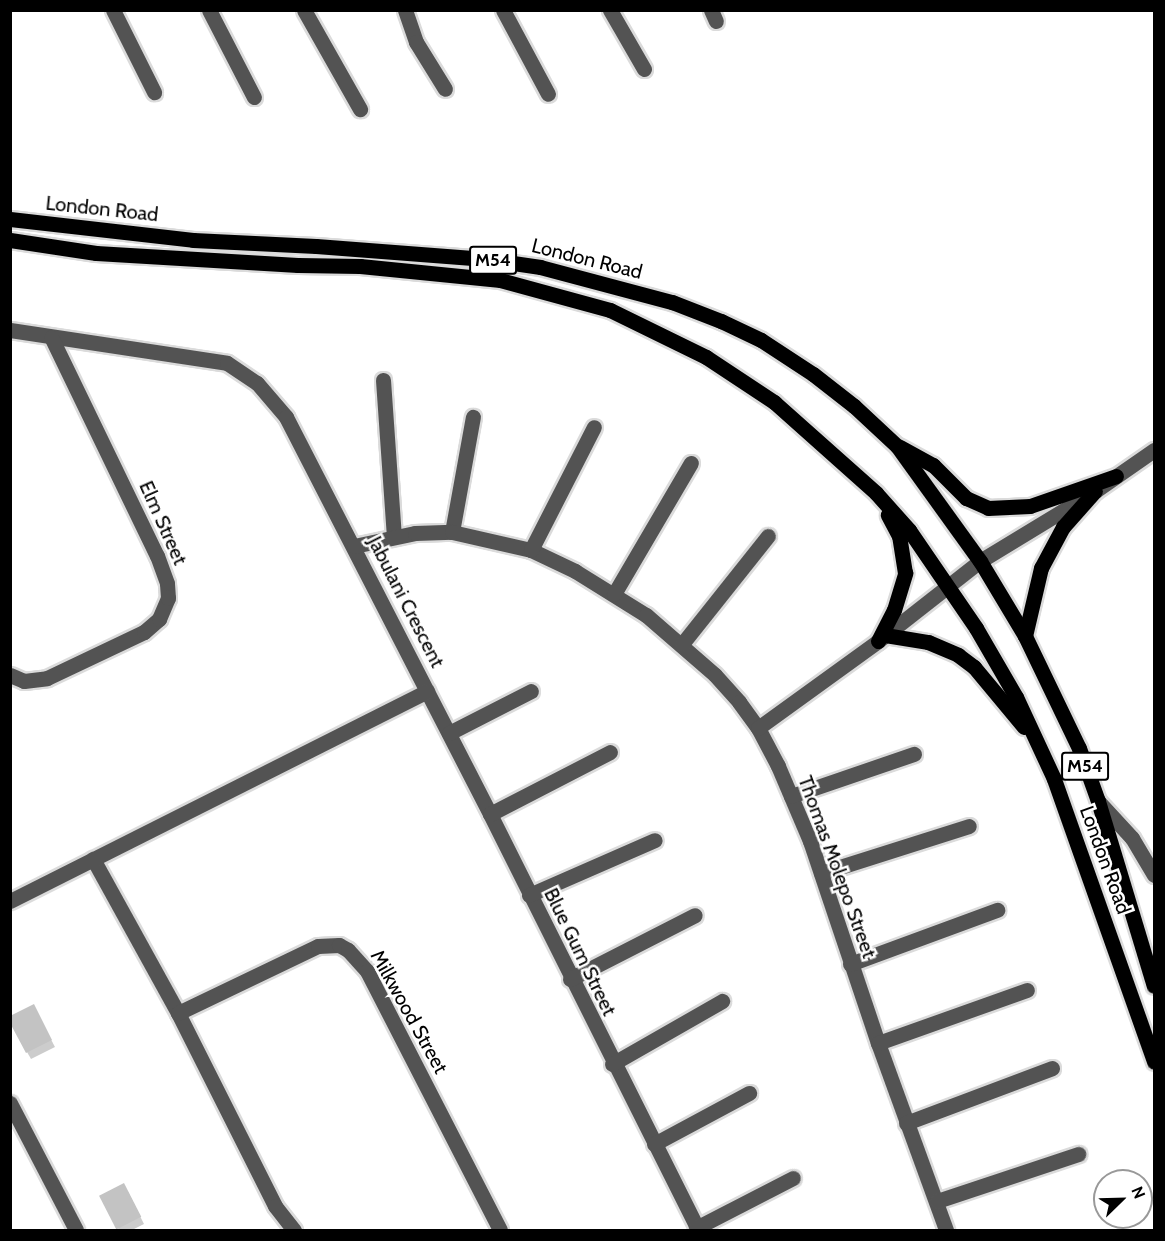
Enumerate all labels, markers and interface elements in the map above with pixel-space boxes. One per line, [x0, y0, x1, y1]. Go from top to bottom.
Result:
street label: London Road [44, 191, 160, 227]
street label: London Road [529, 234, 645, 284]
road number: M54 [469, 245, 517, 275]
street label: Elm Street [134, 477, 192, 569]
street label: Jabulani Crescent [363, 532, 449, 672]
road number: M54 [1061, 751, 1109, 781]
street label: Thomas Molepo Street [793, 773, 881, 961]
street label: London Road [1074, 803, 1136, 917]
street label: Blue Gum Street [539, 884, 621, 1020]
street label: Milkwood Street [365, 946, 453, 1078]
north arrow [1093, 1169, 1153, 1229]
text: N [1127, 1184, 1149, 1201]

